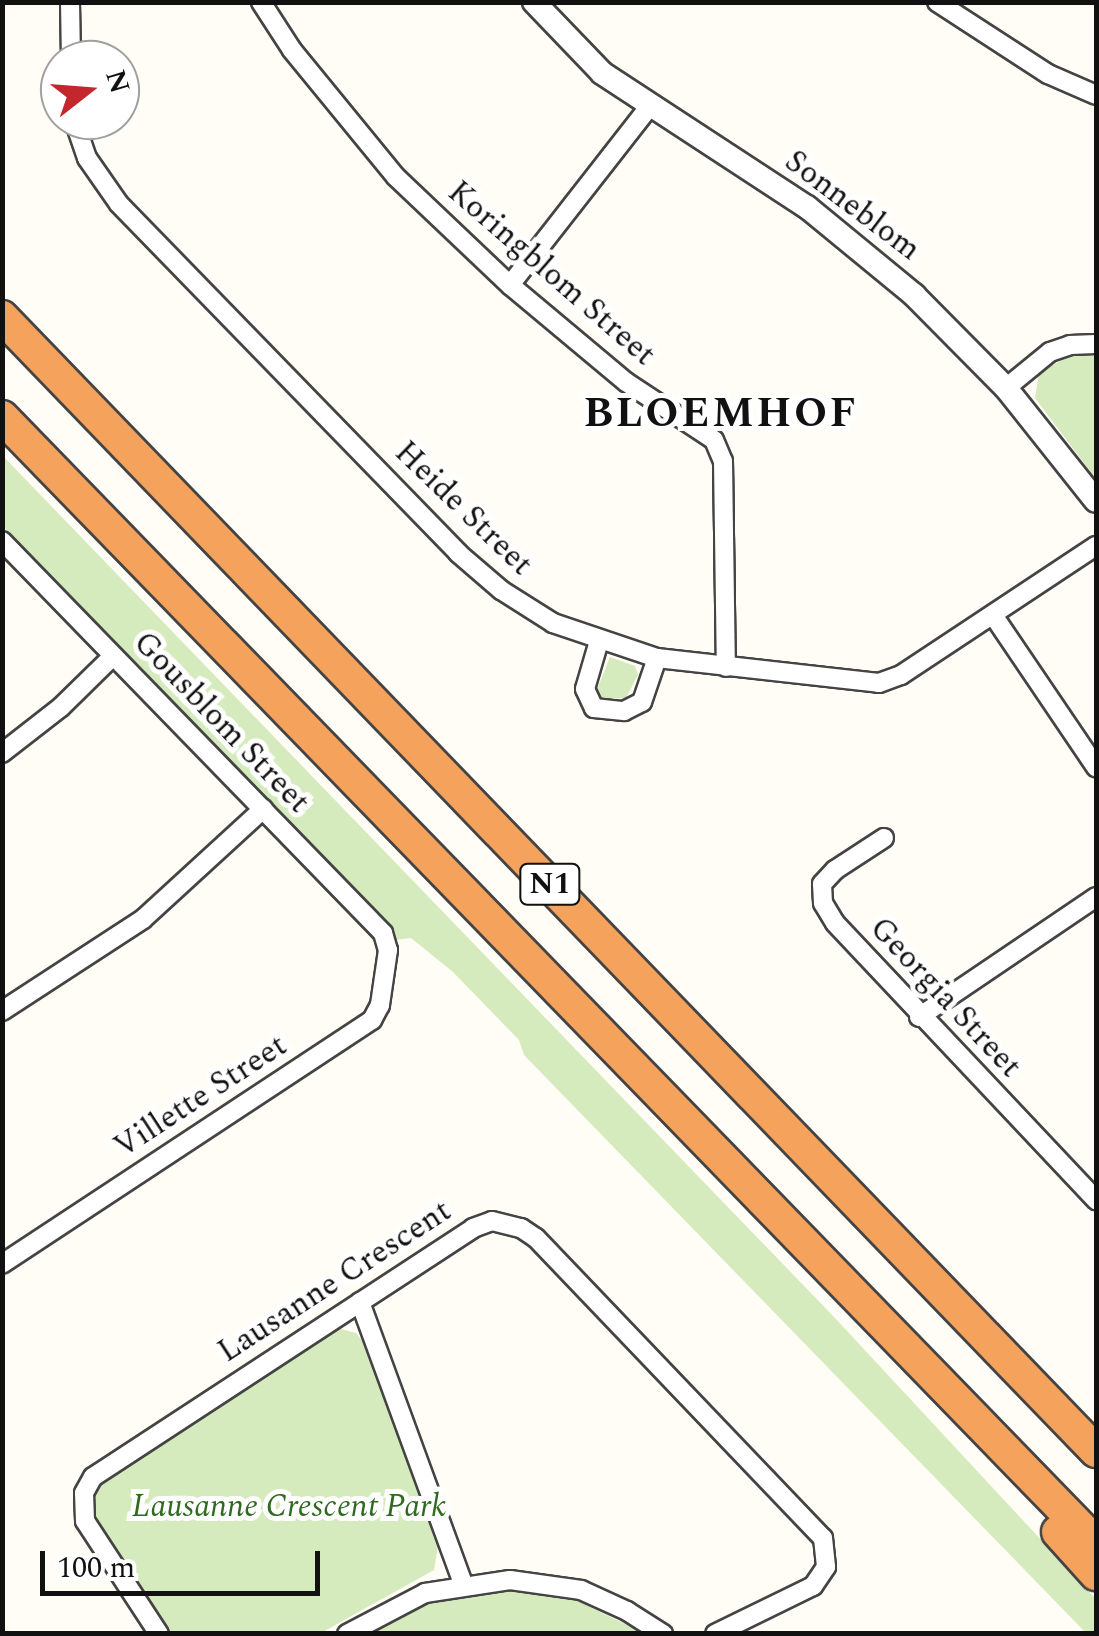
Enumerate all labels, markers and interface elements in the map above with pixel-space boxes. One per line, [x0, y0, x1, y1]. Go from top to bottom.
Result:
north arrow [40, 40, 140, 140]
text: N [93, 64, 141, 99]
street label: Sonneblom [777, 143, 927, 269]
street label: Koringblom Street [439, 173, 663, 375]
district label: BLOEMHOF [583, 389, 859, 439]
street label: Heide Street [386, 434, 540, 584]
street label: Gousblom Street [125, 624, 317, 822]
road number: N1 [518, 859, 582, 909]
street label: Georgia Street [861, 910, 1029, 1086]
street label: Villette Street [107, 1027, 295, 1167]
street label: Lausanne Crescent [211, 1192, 459, 1372]
park label: Lausanne Crescent Park [132, 1488, 446, 1526]
scale bar [45, 1531, 325, 1593]
text: 100 m [57, 1545, 135, 1591]

